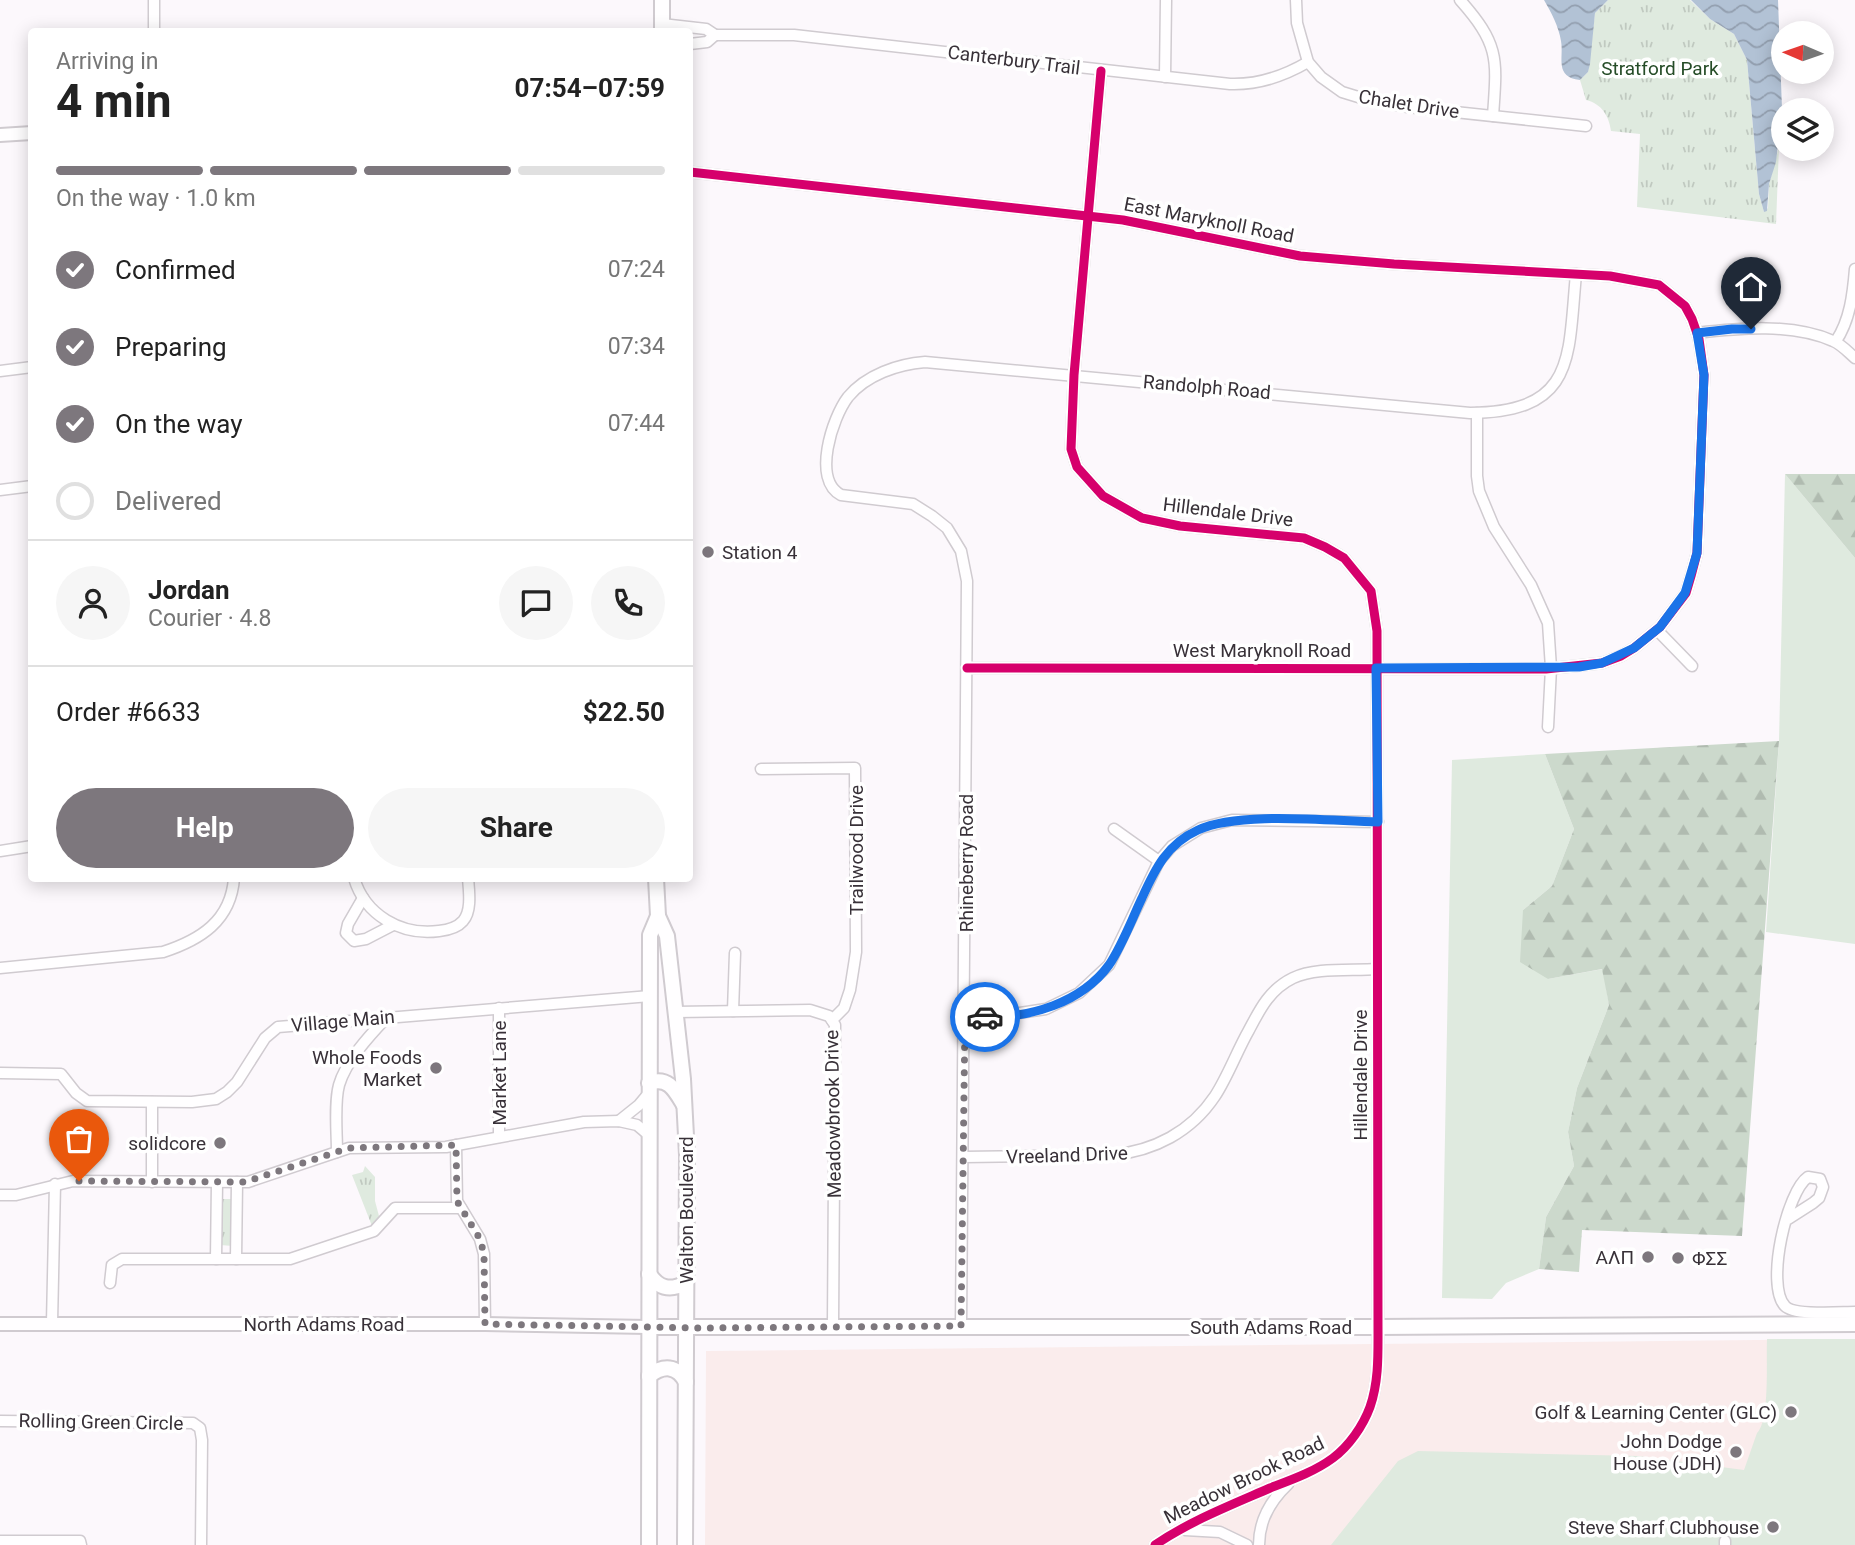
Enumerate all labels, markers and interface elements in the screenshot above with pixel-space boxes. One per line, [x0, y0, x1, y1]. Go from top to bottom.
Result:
north arrow [1771, 21, 1834, 84]
map controls [1771, 21, 1834, 161]
street label: Canterbury Trail [946, 40, 1082, 80]
text: Arriving in [56, 48, 159, 75]
park label: Stratford Park [1601, 57, 1719, 80]
text: 07:54–07:59 [515, 73, 665, 103]
text: 4 min [56, 74, 172, 128]
street label: Chalet Drive [1357, 85, 1461, 123]
button: layers [1771, 98, 1834, 161]
text: On the way · 1.0 km [56, 185, 256, 212]
street label: East Maryknoll Road [1122, 192, 1296, 248]
icon: check [56, 251, 94, 289]
text: Confirmed [115, 255, 236, 285]
text: 07:24 [608, 256, 665, 283]
pin [1721, 257, 1781, 329]
icon: home [1732, 268, 1770, 306]
icon: check [56, 328, 94, 366]
text: Preparing [115, 332, 227, 362]
text: 07:34 [608, 333, 665, 360]
street label: Randolph Road [1142, 370, 1272, 404]
icon: check [56, 405, 94, 443]
text: On the way [115, 409, 243, 439]
text: 07:44 [608, 410, 665, 437]
text: Delivered [115, 486, 222, 516]
street label: Hillendale Drive [1162, 493, 1294, 531]
place label: Station 4 [722, 541, 798, 564]
marker: Station 4 [700, 544, 716, 560]
button: person [56, 566, 130, 640]
button: chat [499, 566, 573, 640]
button: phone [591, 566, 665, 640]
text: Jordan [148, 575, 230, 605]
text: Courier · 4.8 [148, 605, 271, 632]
street label: West Maryknoll Road [1173, 639, 1351, 662]
text: Order #6633 [56, 697, 201, 727]
text: $22.50 [583, 697, 665, 727]
street label: Trailwood Drive [845, 785, 868, 915]
button: Help [56, 788, 354, 868]
button: Share [368, 788, 665, 868]
street label: Rhineberry Road [955, 794, 978, 932]
courier [950, 982, 1020, 1052]
icon: car [966, 998, 1004, 1036]
street label: Village Main [290, 1005, 396, 1037]
street label: Hillendale Drive [1349, 1009, 1372, 1141]
street label: Market Lane [488, 1021, 511, 1125]
street label: Meadowbrook Drive [820, 1030, 846, 1198]
place label: Whole Foods Market [312, 1046, 422, 1091]
marker: Whole Foods Market [428, 1060, 444, 1076]
pin [49, 1109, 109, 1181]
icon: bag [60, 1120, 98, 1158]
place label: solidcore [128, 1132, 206, 1155]
marker: solidcore [212, 1135, 228, 1151]
street label: Walton Boulevard [675, 1136, 698, 1284]
street label: Vreeland Drive [1006, 1141, 1128, 1169]
place label: AΛΠ [1596, 1246, 1634, 1269]
place label: ΦΣΣ [1692, 1247, 1727, 1270]
marker: AΛΠ [1640, 1249, 1656, 1265]
marker: ΦΣΣ [1670, 1250, 1686, 1266]
street label: North Adams Road [244, 1313, 404, 1336]
street label: South Adams Road [1190, 1316, 1352, 1339]
place label: Golf & Learning Center (GLC) [1534, 1401, 1777, 1424]
marker: Golf & Learning Center (GLC) [1783, 1404, 1799, 1420]
street label: Rolling Green Circle [18, 1409, 184, 1435]
place label: John Dodge House (JDH) [1613, 1430, 1722, 1475]
street label: Meadow Brook Road [1160, 1431, 1328, 1529]
marker: John Dodge House (JDH) [1728, 1444, 1744, 1460]
place label: Steve Sharf Clubhouse [1568, 1516, 1759, 1539]
marker: Steve Sharf Clubhouse [1765, 1519, 1781, 1535]

